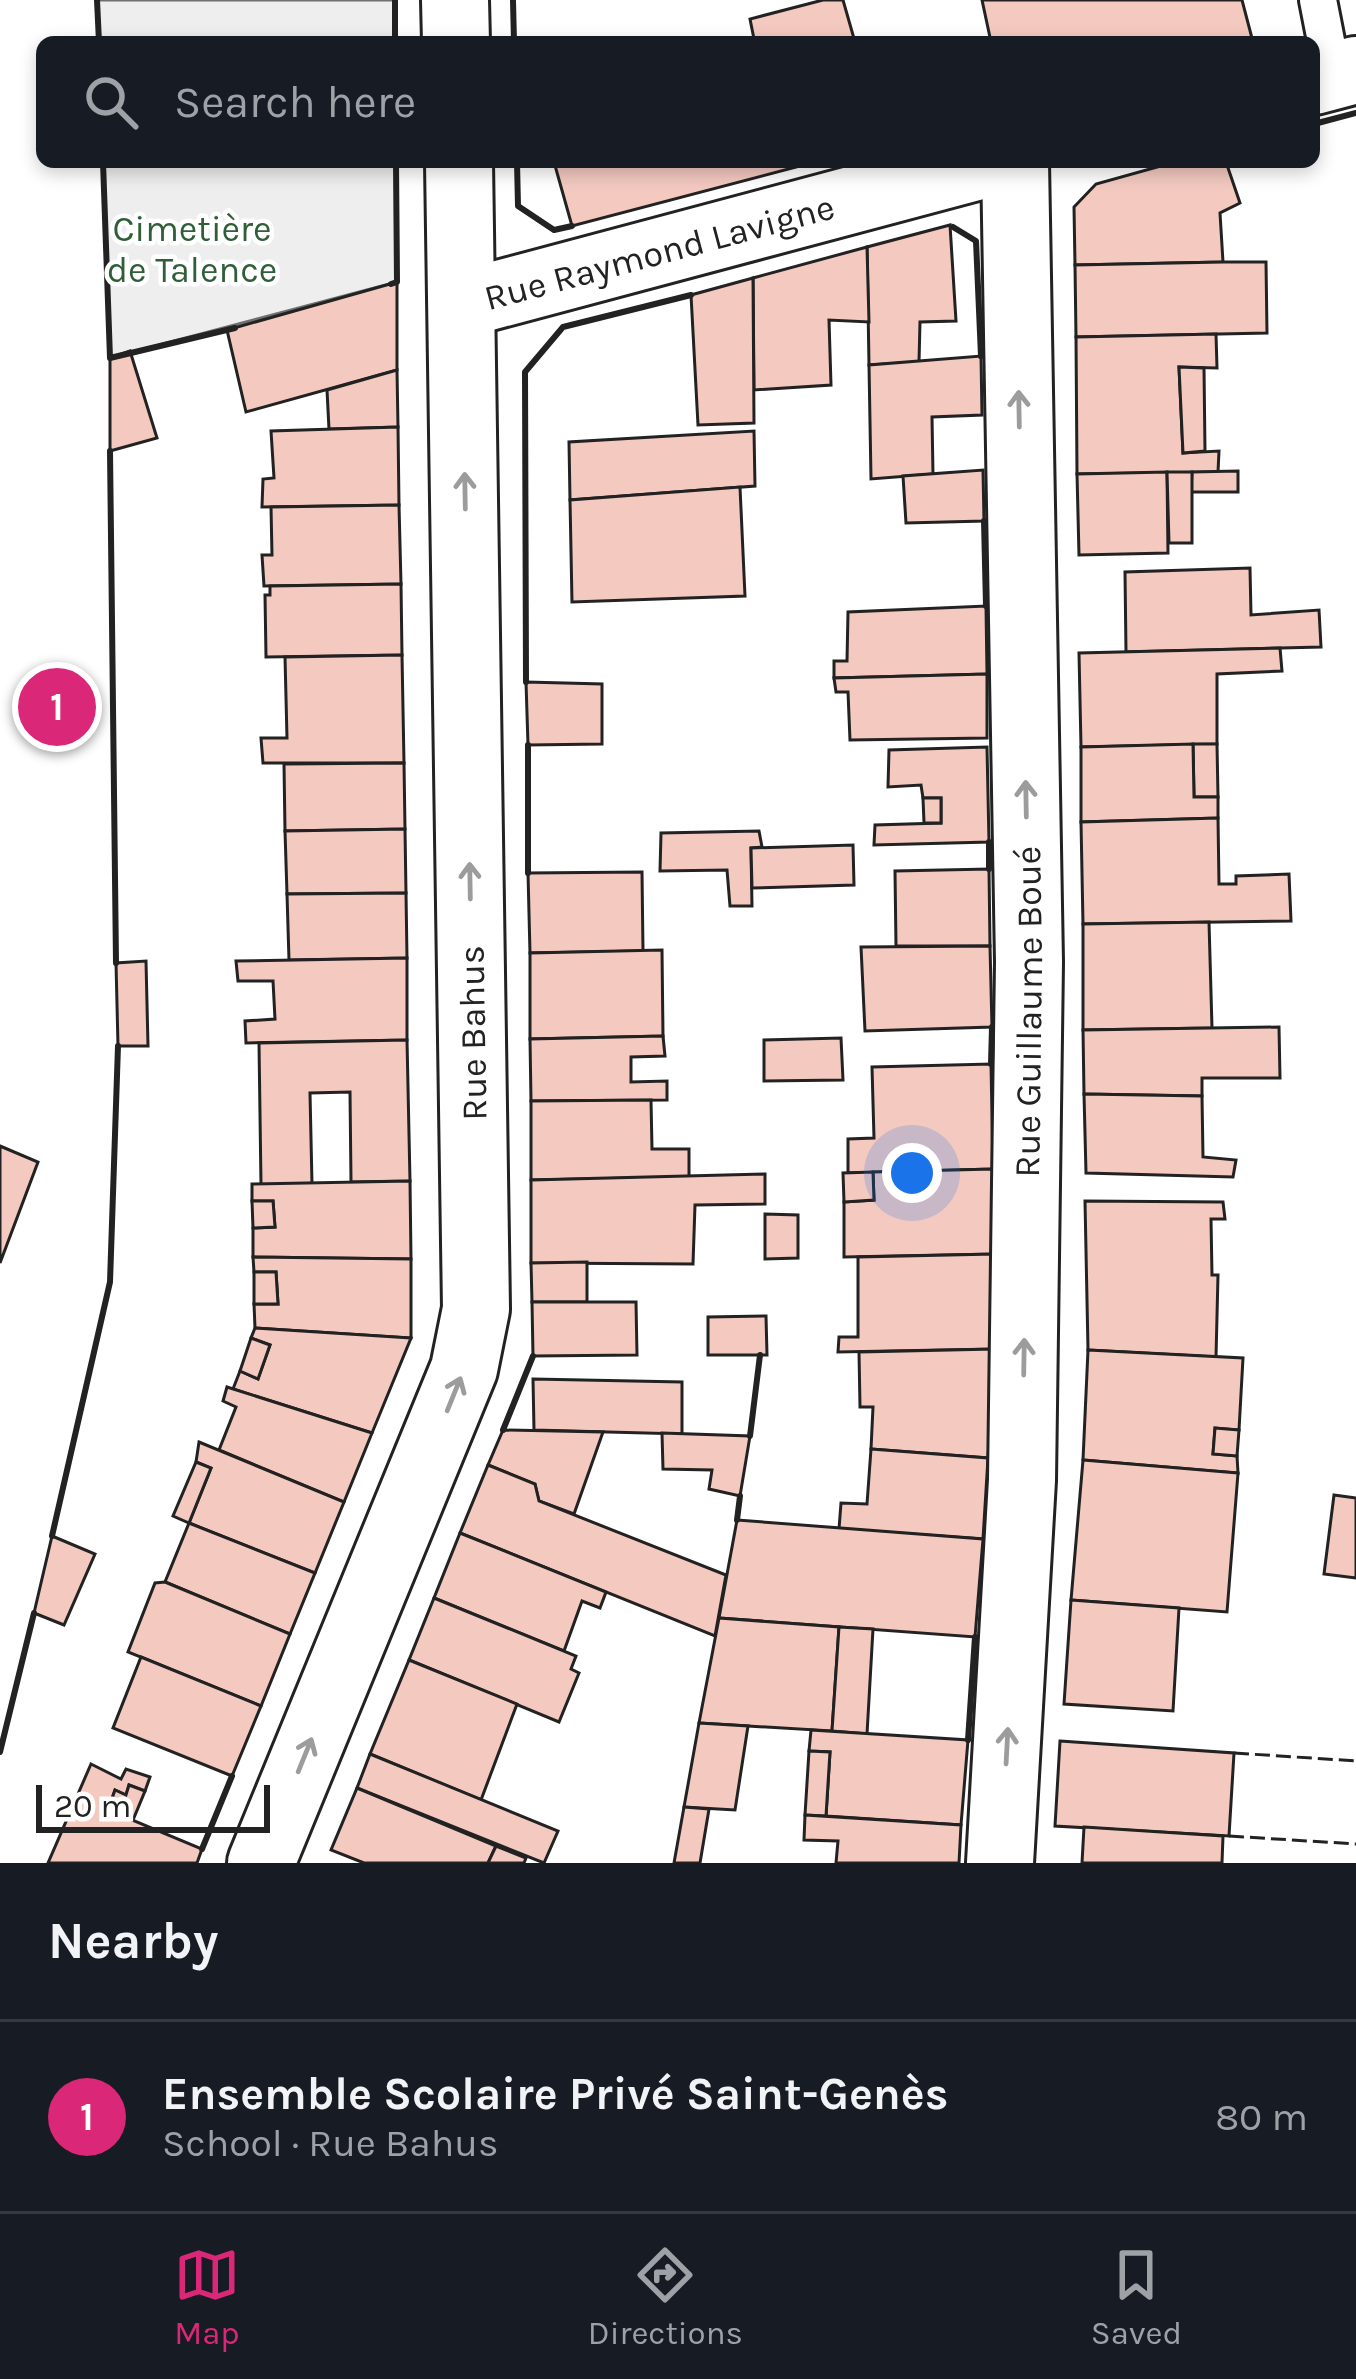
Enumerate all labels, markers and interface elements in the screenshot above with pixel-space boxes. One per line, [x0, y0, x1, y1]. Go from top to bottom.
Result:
search box [36, 36, 1320, 168]
icon: search [78, 69, 144, 135]
text: Search here [174, 76, 416, 128]
street label: Rue Raymond Lavigne [480, 186, 839, 319]
park label: Cimetière de Talence [107, 208, 277, 291]
one-way arrow [1008, 390, 1030, 429]
one-way arrow [454, 472, 476, 511]
pin: 1 [18, 662, 96, 752]
one-way arrow [1014, 780, 1037, 819]
street label: Rue Guillaume Boué [1006, 845, 1051, 1178]
one-way arrow [459, 862, 482, 901]
street label: Rue Bahus [450, 945, 496, 1121]
your location [882, 1143, 942, 1203]
one-way arrow [1012, 1338, 1035, 1377]
one-way arrow [445, 1377, 466, 1414]
one-way arrow [995, 1727, 1018, 1766]
one-way arrow [296, 1737, 317, 1774]
scale bar [36, 1779, 270, 1832]
text: 20 m [54, 1787, 131, 1825]
text: Nearby [48, 1911, 218, 1971]
text: Ensemble Scolaire Privé Saint-Genès [162, 2068, 948, 2120]
text: 1 [80, 2094, 94, 2140]
text: 80 m [1215, 2094, 1308, 2140]
text: School · Rue Bahus [162, 2120, 498, 2166]
tab: Map [174, 2242, 240, 2352]
tab: Directions [588, 2242, 743, 2352]
tab: Saved [1091, 2242, 1182, 2352]

